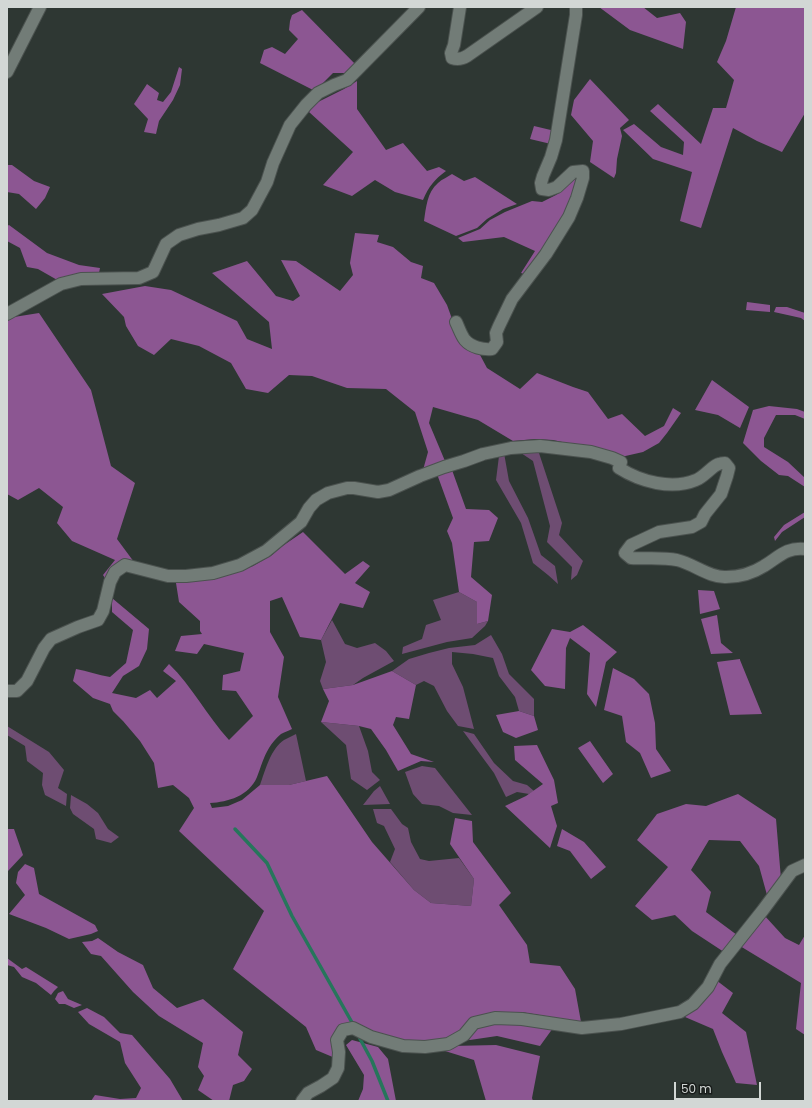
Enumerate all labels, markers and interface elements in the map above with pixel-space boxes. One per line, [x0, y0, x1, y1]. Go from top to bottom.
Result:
scale bar [676, 1074, 763, 1100]
text: 50 m [681, 1080, 712, 1097]

